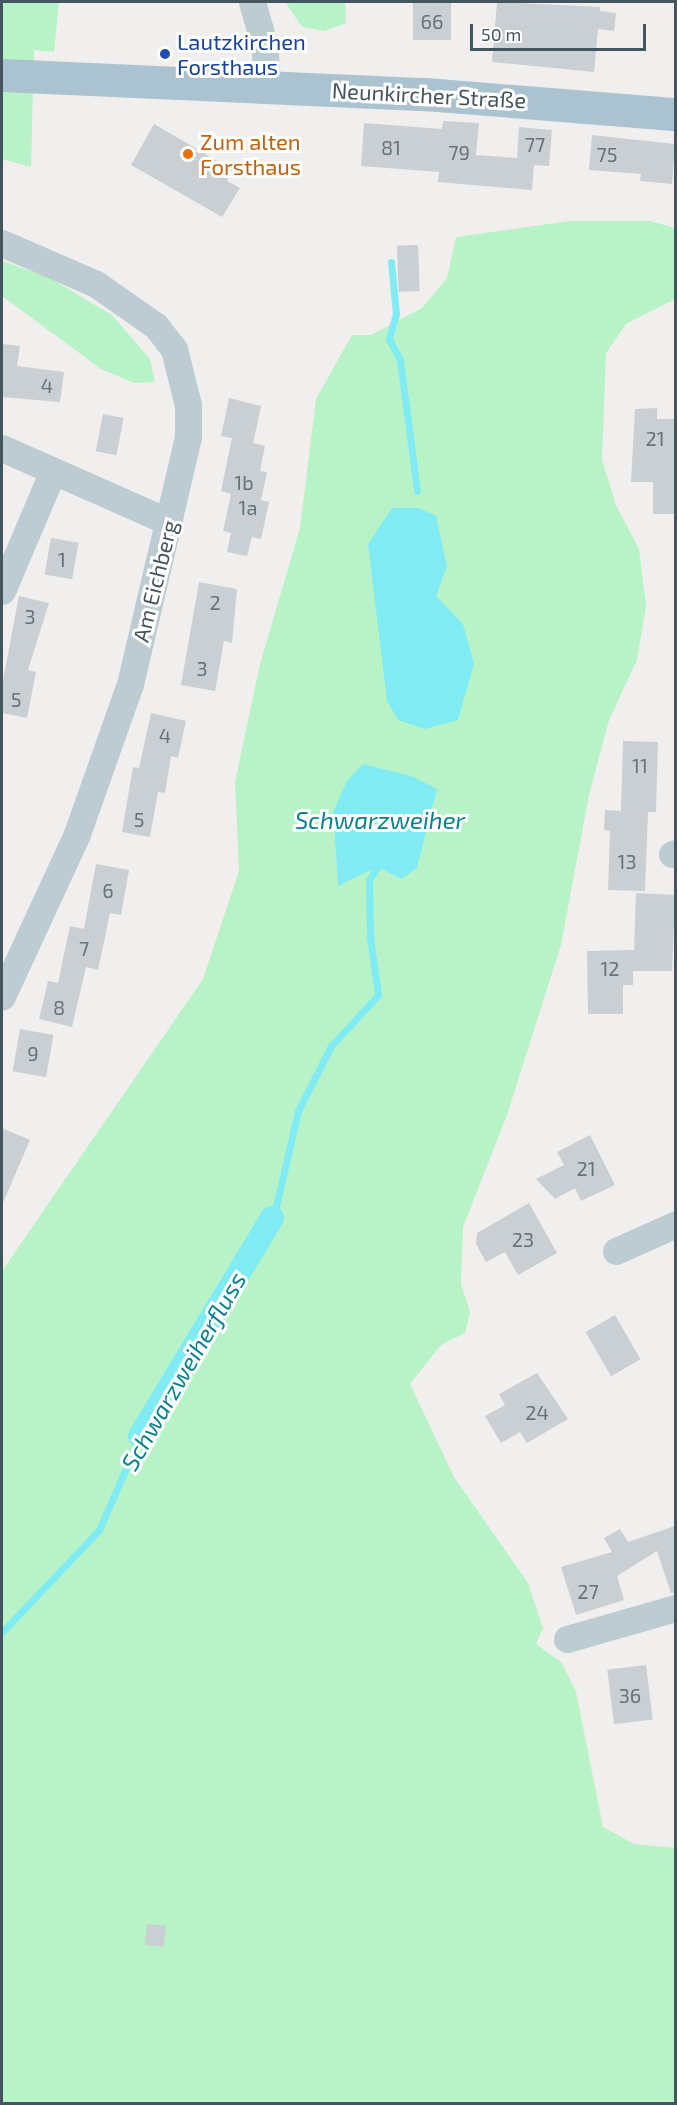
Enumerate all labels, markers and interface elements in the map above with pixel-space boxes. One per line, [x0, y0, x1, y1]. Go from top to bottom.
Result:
house number: 66 [421, 9, 443, 33]
scale bar [473, 12, 648, 50]
text: 50 m [481, 23, 521, 45]
place label: Lautzkirchen Forsthaus [177, 28, 306, 80]
marker: Lautzkirchen Forsthaus [158, 47, 172, 61]
street label: Neunkircher Straße [331, 77, 527, 113]
place label: Zum alten Forsthaus [200, 128, 301, 180]
house number: 77 [525, 132, 545, 156]
house number: 81 [381, 135, 401, 159]
house number: 79 [448, 140, 470, 164]
house number: 75 [597, 142, 617, 166]
marker: Zum alten Forsthaus [181, 147, 195, 161]
house number: 4 [41, 373, 53, 397]
house number: 21 [645, 426, 665, 450]
house number: 1b [234, 470, 254, 494]
house number: 1a [239, 495, 257, 519]
street label: Am Eichberg [127, 517, 183, 645]
house number: 1 [58, 547, 66, 571]
house number: 2 [209, 590, 221, 614]
house number: 3 [24, 604, 36, 628]
house number: 3 [196, 656, 208, 680]
house number: 5 [11, 687, 21, 711]
house number: 4 [159, 723, 171, 747]
house number: 11 [632, 753, 648, 777]
water label: Schwarzweiher [295, 806, 465, 834]
house number: 5 [134, 807, 144, 831]
house number: 13 [617, 849, 637, 873]
house number: 6 [102, 878, 114, 902]
house number: 7 [79, 936, 89, 960]
house number: 12 [600, 956, 620, 980]
house number: 8 [53, 995, 65, 1019]
house number: 9 [27, 1041, 39, 1065]
house number: 21 [576, 1156, 596, 1180]
house number: 23 [512, 1227, 534, 1251]
water label: Schwarzweiherfluss [115, 1267, 251, 1475]
house number: 24 [525, 1400, 549, 1424]
house number: 27 [577, 1579, 599, 1603]
house number: 36 [619, 1683, 641, 1707]

